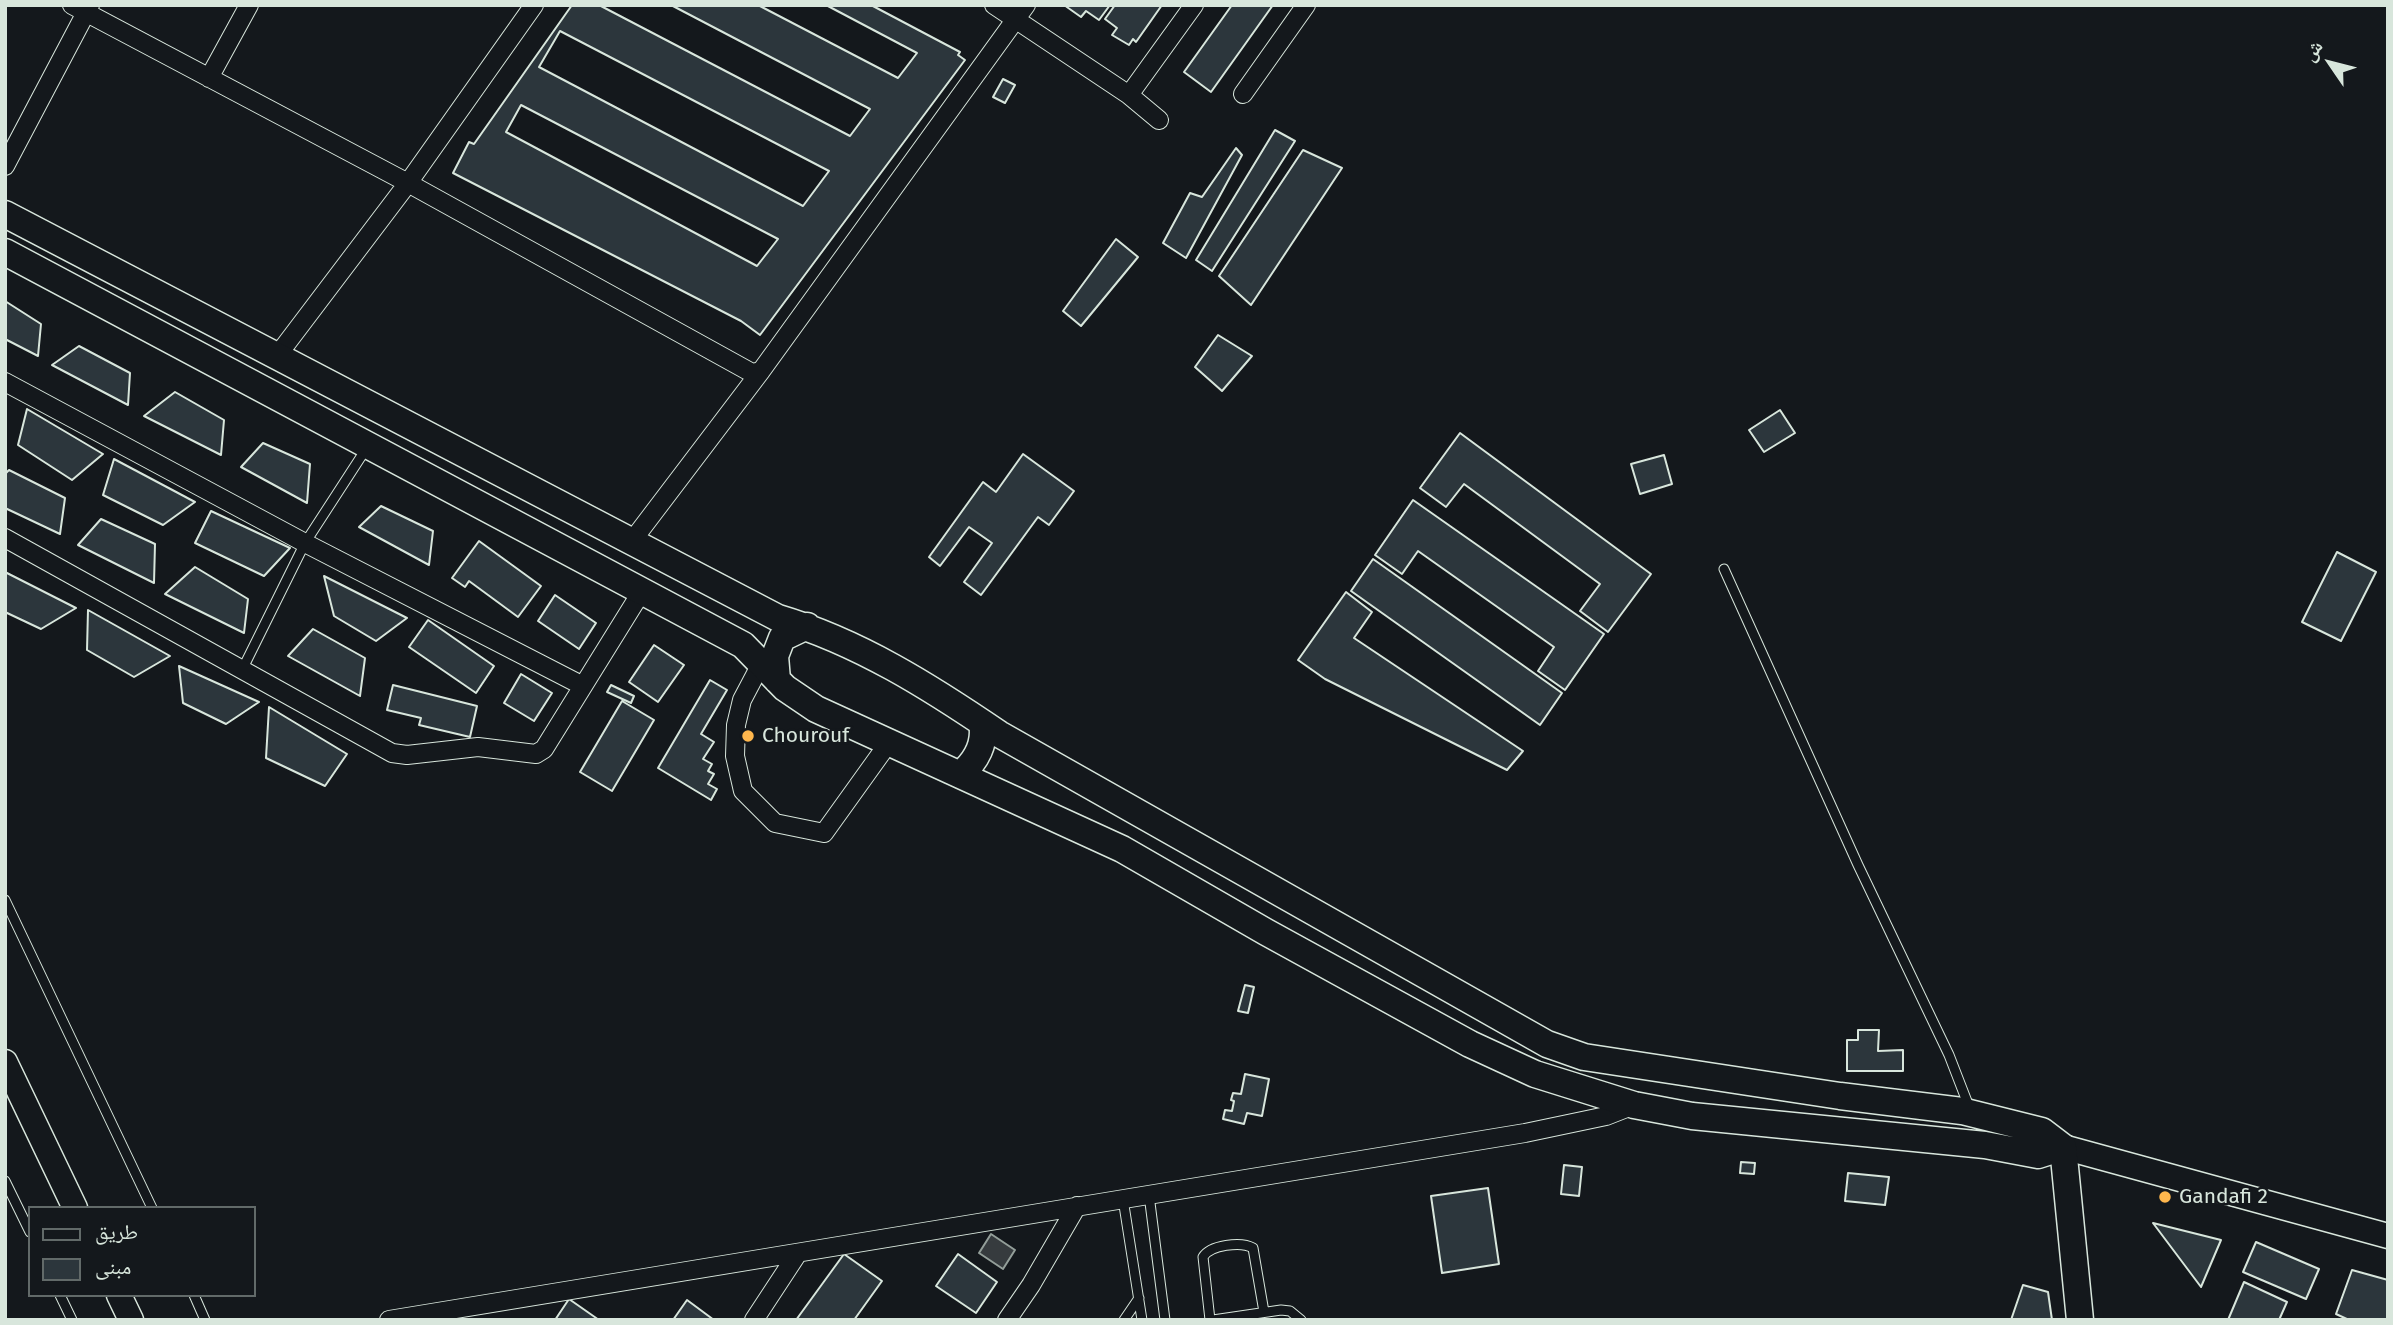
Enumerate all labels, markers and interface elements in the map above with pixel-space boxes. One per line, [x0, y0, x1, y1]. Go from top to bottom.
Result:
north arrow [2295, 28, 2365, 98]
text: ش [2297, 36, 2328, 66]
place label: Chourouf [762, 723, 849, 749]
marker: Chourouf [740, 728, 756, 744]
place label: Gandafi 2 [2179, 1184, 2268, 1210]
marker: Gandafi 2 [2157, 1189, 2173, 1205]
legend [28, 1206, 256, 1297]
text: طريق [95, 1219, 138, 1245]
text: مبنى [95, 1254, 131, 1280]

